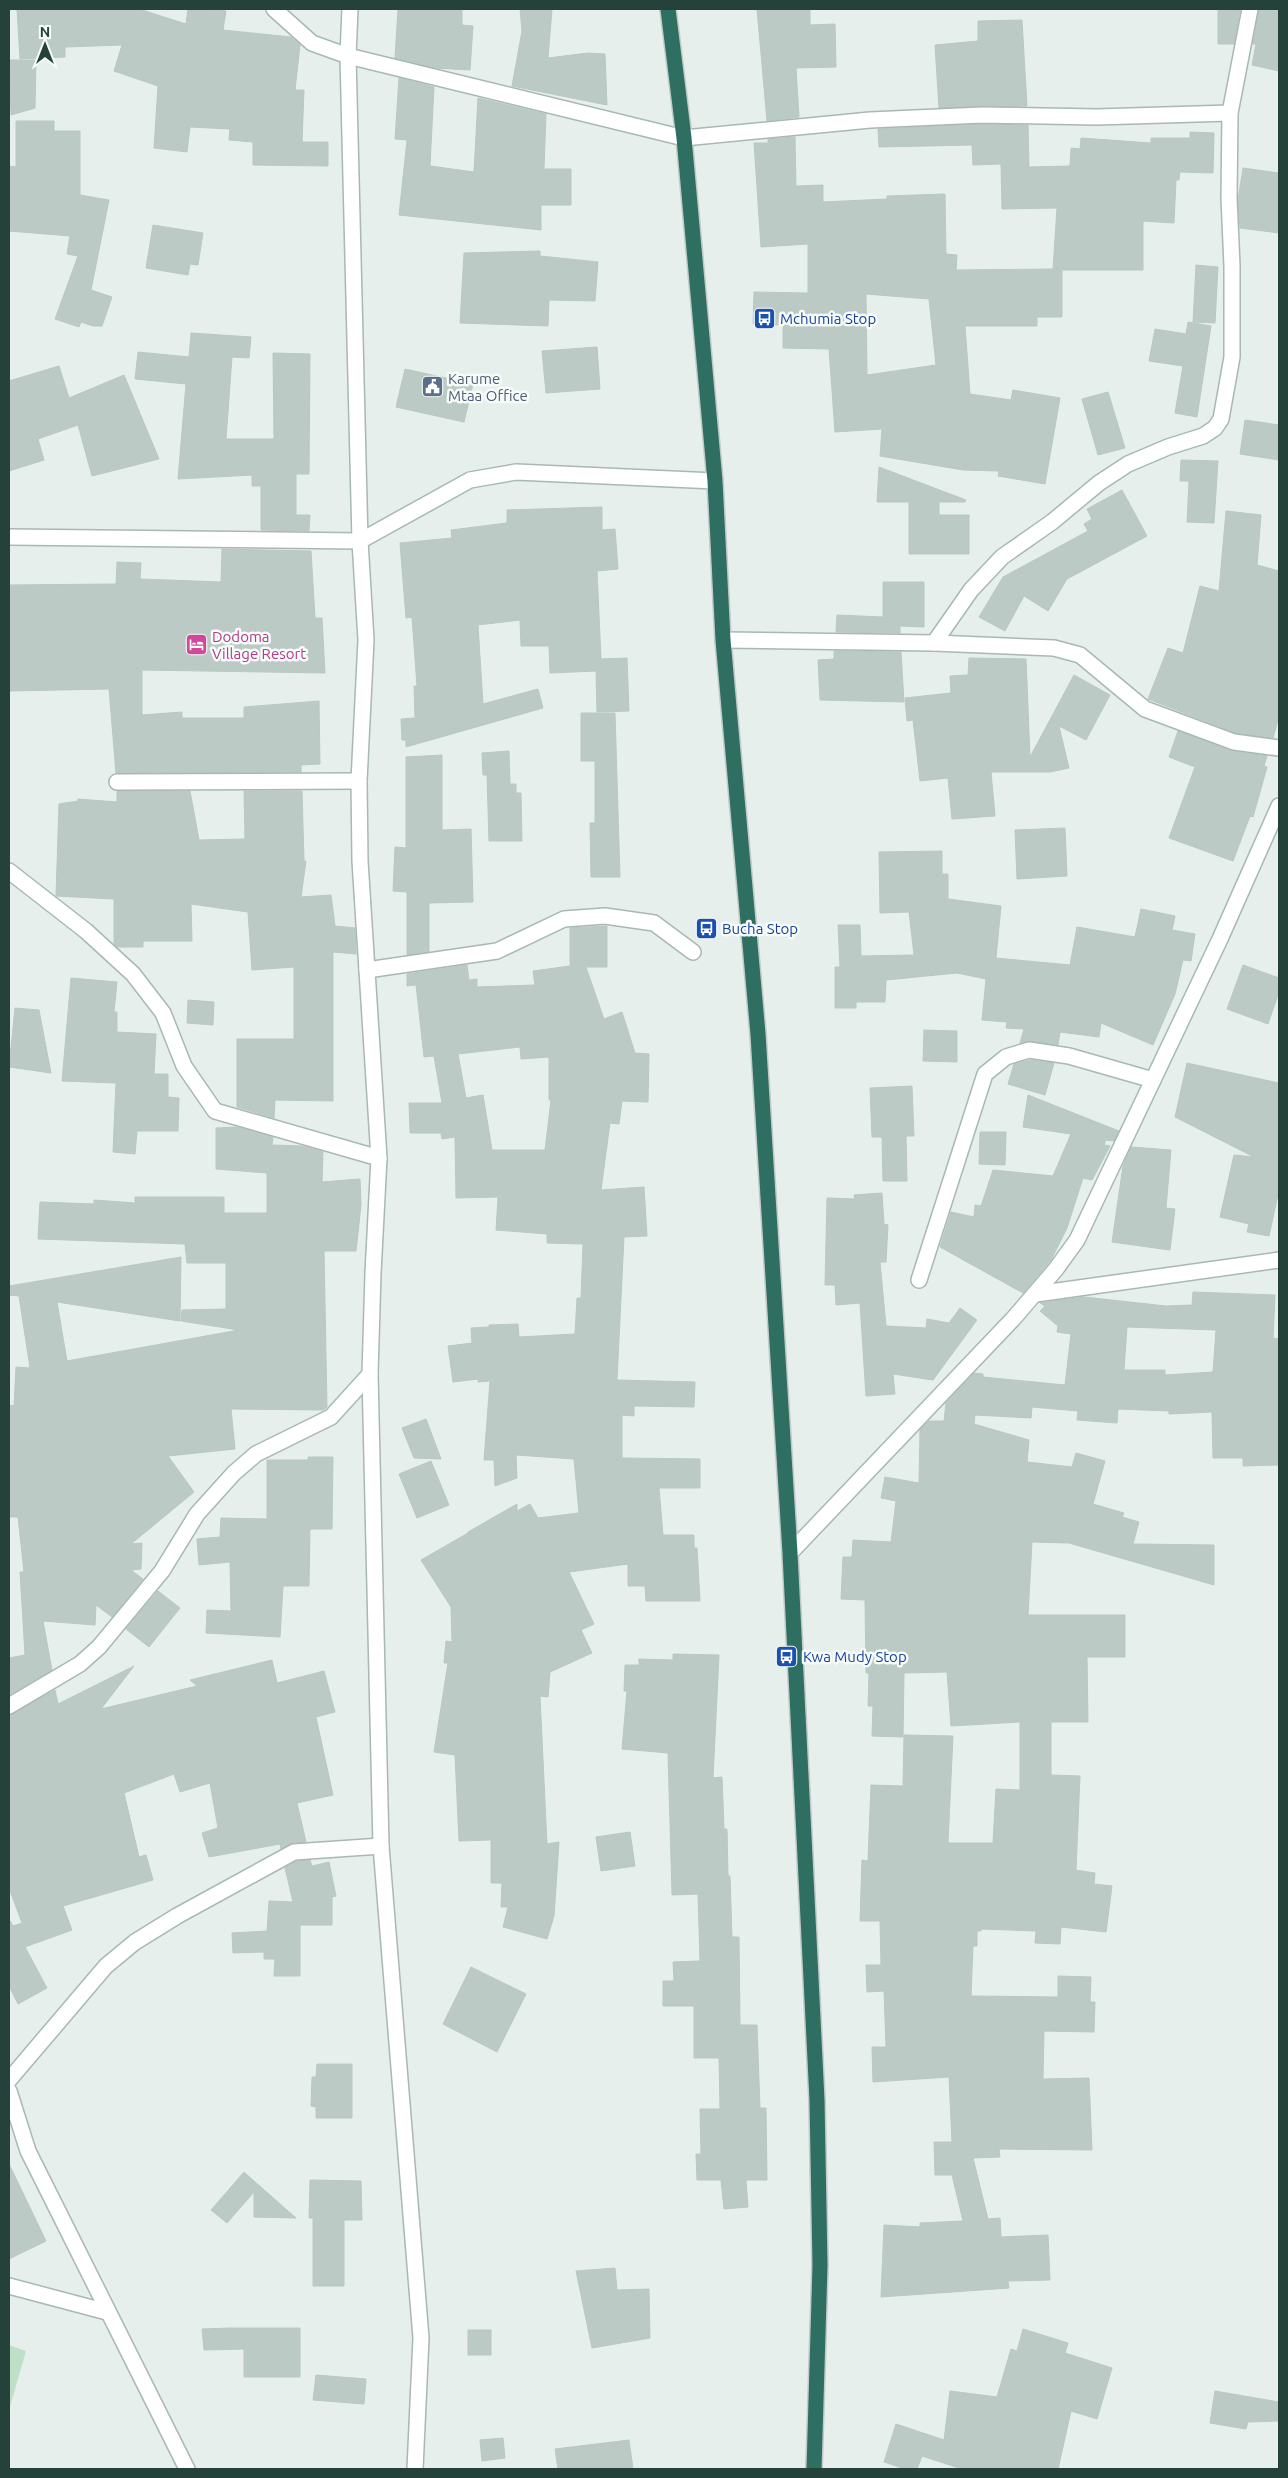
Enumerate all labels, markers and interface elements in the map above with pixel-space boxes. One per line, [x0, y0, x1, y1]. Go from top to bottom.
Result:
north arrow [20, 20, 70, 70]
text: N [40, 24, 50, 40]
bus stop icon: Mchumia Stop [752, 306, 776, 330]
place label: Mchumia Stop [780, 310, 876, 327]
place label: Karume Mtaa Office [448, 370, 528, 404]
public building icon: Karume Mtaa Office [420, 375, 444, 399]
place label: Dodoma Village Resort [212, 628, 306, 662]
hotel icon: Dodoma Village Resort [184, 633, 208, 657]
bus stop icon: Bucha Stop [694, 916, 718, 940]
place label: Bucha Stop [722, 920, 798, 937]
bus stop icon: Kwa Mudy Stop [775, 1644, 799, 1668]
place label: Kwa Mudy Stop [803, 1648, 907, 1665]

